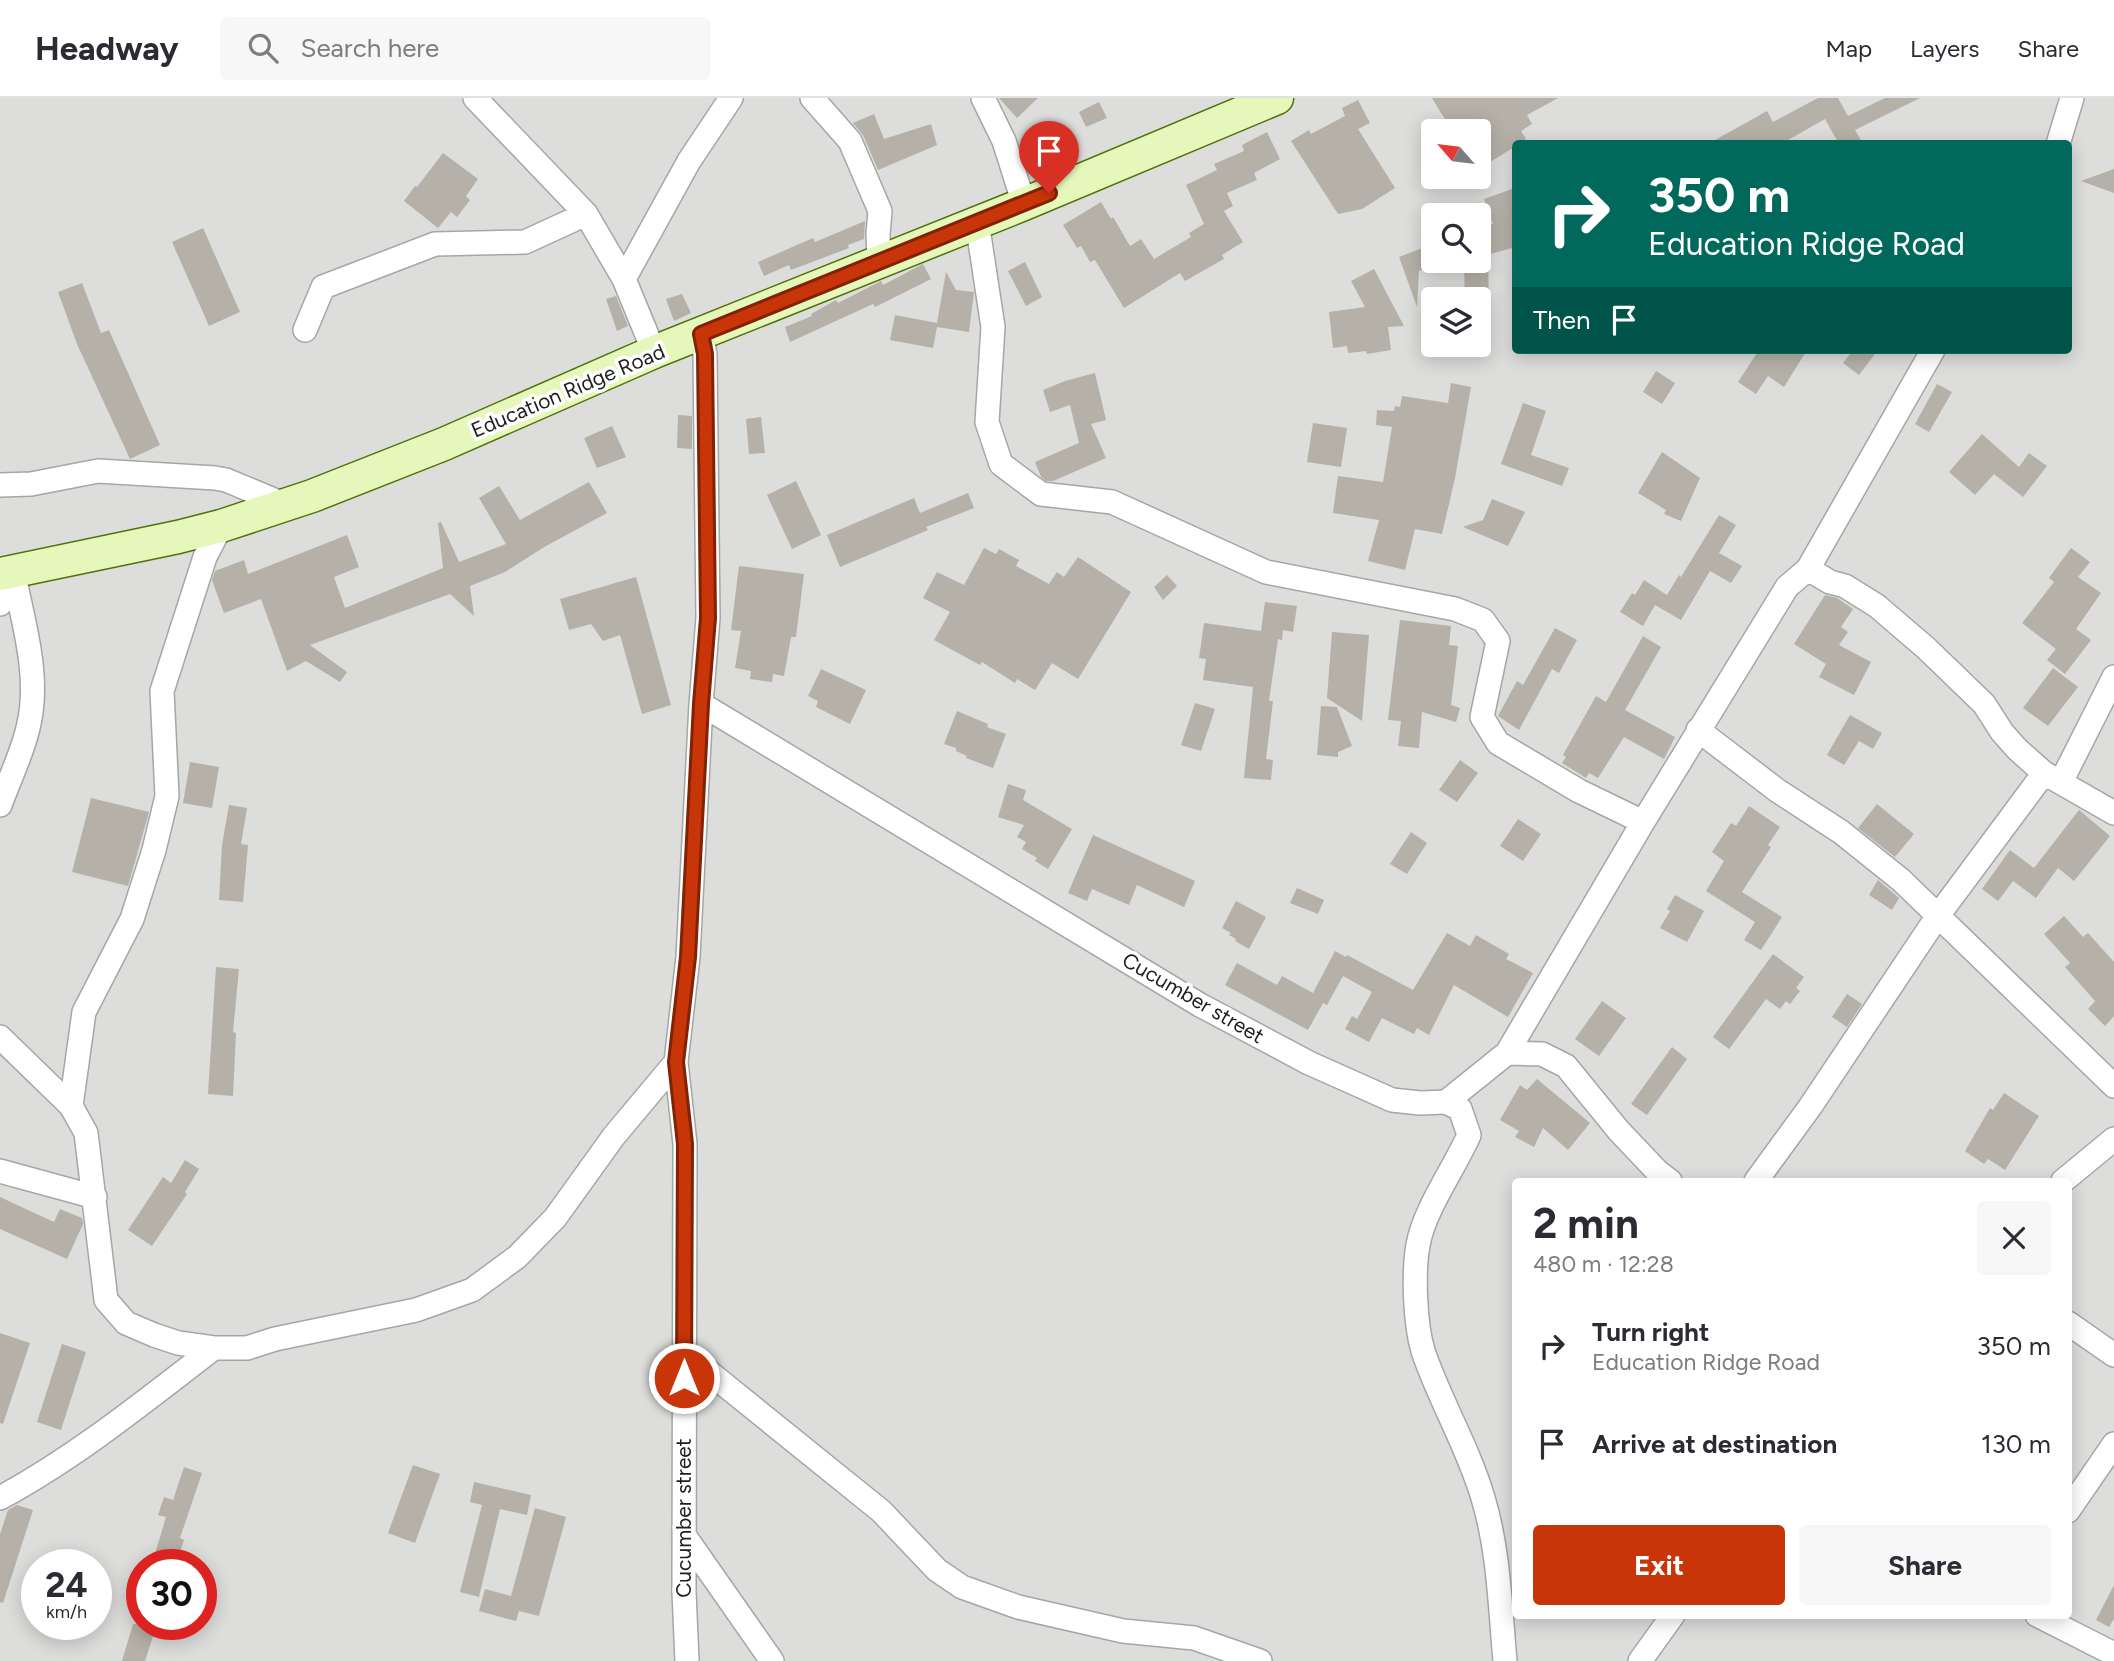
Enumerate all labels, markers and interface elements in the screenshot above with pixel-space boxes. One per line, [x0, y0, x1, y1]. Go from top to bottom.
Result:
search box [220, 17, 710, 80]
text: Headway [35, 29, 178, 68]
icon: search [244, 29, 282, 67]
text: Search here [300, 32, 439, 64]
text: Map [1825, 34, 1872, 63]
text: Layers [1910, 34, 1979, 63]
text: Share [2017, 34, 2079, 63]
north arrow [1421, 119, 1491, 189]
map controls [1421, 119, 1491, 357]
pin [1019, 121, 1079, 193]
icon: arrive [1030, 132, 1068, 170]
text: 350 m [1648, 165, 1790, 224]
icon: right [1533, 168, 1624, 259]
button: search [1421, 203, 1491, 273]
text: Education Ridge Road [1648, 225, 1965, 263]
button: layers [1421, 287, 1491, 357]
icon: arrive [1605, 301, 1643, 339]
text: Then [1533, 304, 1591, 336]
street label: Education Ridge Road [467, 338, 668, 443]
street label: Cucumber street [1118, 947, 1269, 1048]
text: 2 min [1533, 1198, 1639, 1249]
button: close [1977, 1201, 2051, 1275]
text: 480 m · 12:28 [1533, 1250, 1674, 1278]
text: Turn right [1592, 1316, 1709, 1348]
icon: right [1533, 1327, 1571, 1365]
text: 350 m [1977, 1330, 2051, 1362]
position arrow [647, 1341, 721, 1415]
text: Education Ridge Road [1592, 1348, 1820, 1376]
icon: arrive [1533, 1425, 1571, 1463]
text: Arrive at destination [1592, 1428, 1837, 1460]
text: 130 m [1981, 1428, 2051, 1460]
street label: Cucumber street [671, 1438, 696, 1598]
button: Exit [1533, 1525, 1785, 1605]
button: Share [1799, 1525, 2051, 1605]
speed limit sign: 30 [126, 1549, 217, 1640]
text: 24 [45, 1564, 88, 1606]
text: km/h [46, 1601, 87, 1623]

